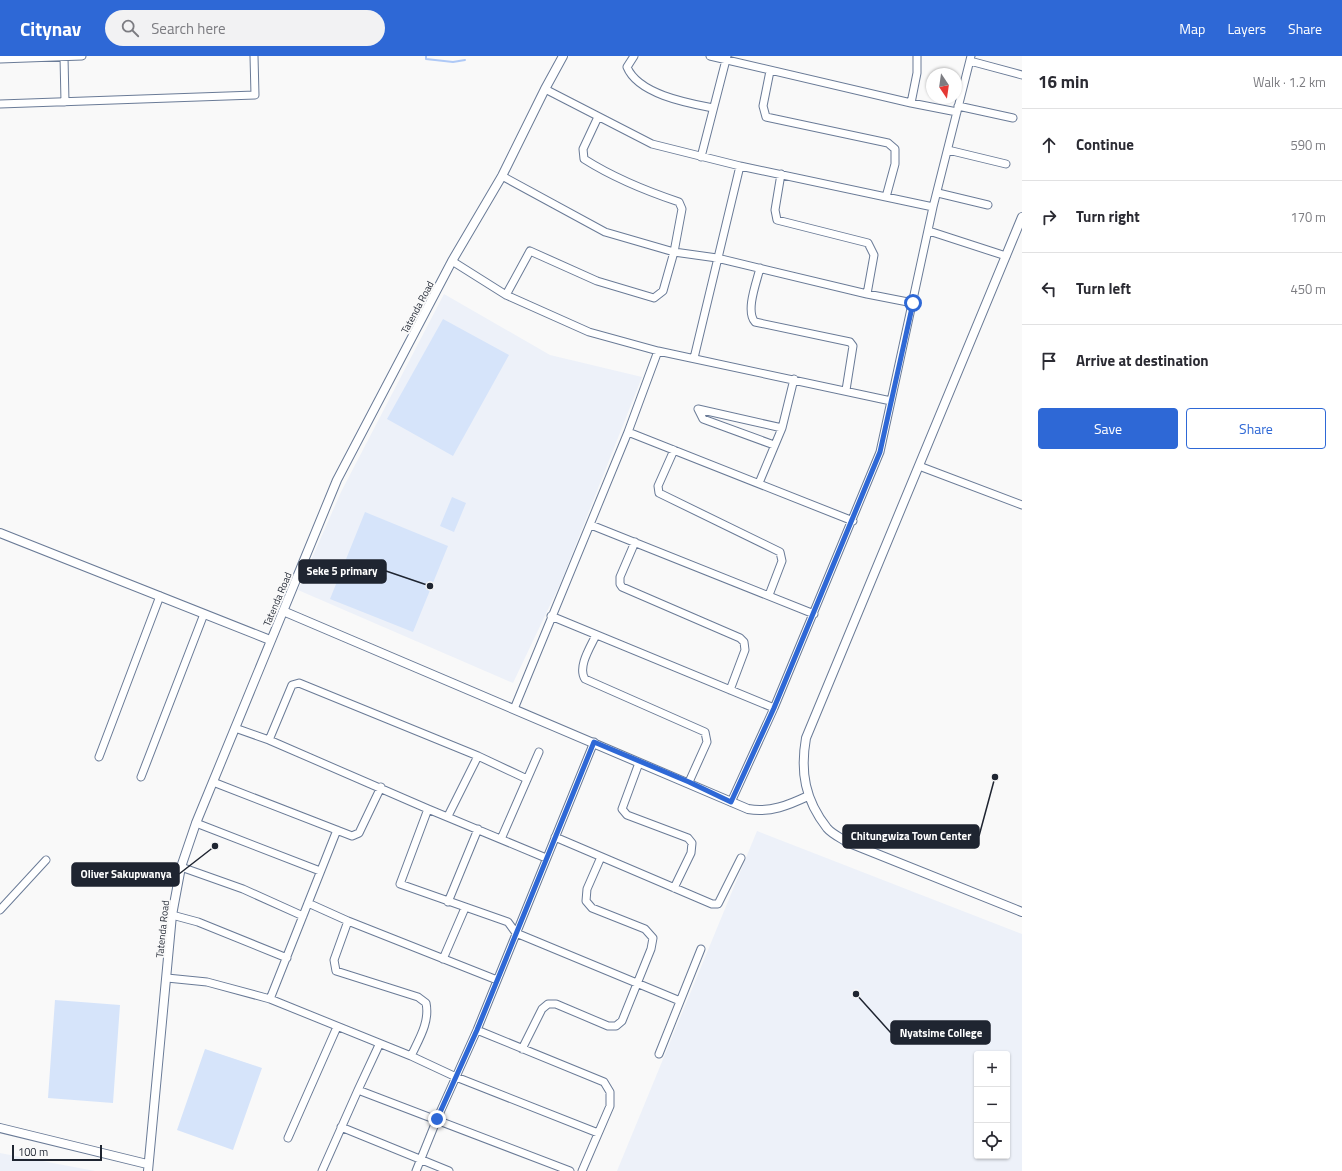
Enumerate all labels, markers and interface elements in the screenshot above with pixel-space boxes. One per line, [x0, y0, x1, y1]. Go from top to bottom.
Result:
search box [105, 10, 385, 46]
text: Citynav [20, 14, 81, 43]
icon: search [119, 17, 141, 39]
text: Search here [151, 17, 226, 40]
text: Map [1179, 18, 1205, 39]
text: Layers [1227, 18, 1266, 39]
text: Share [1288, 18, 1322, 39]
north arrow [926, 68, 962, 104]
text: 16 min [1038, 69, 1089, 95]
text: Walk · 1.2 km [1253, 72, 1326, 92]
text: Continue [1076, 133, 1134, 156]
icon: ahead [1038, 134, 1060, 156]
text: 590 m [1290, 135, 1326, 155]
text: Turn right [1076, 205, 1140, 228]
icon: right [1038, 206, 1060, 228]
text: 170 m [1290, 207, 1326, 227]
text: Turn left [1076, 277, 1131, 300]
street label: Tatenda Road [397, 278, 438, 336]
icon: left [1038, 278, 1060, 300]
text: 450 m [1290, 279, 1326, 299]
route start [904, 294, 922, 312]
text: Arrive at destination [1076, 349, 1209, 372]
icon: arrive [1038, 350, 1060, 372]
button: Save [1038, 408, 1178, 449]
button: Share [1186, 408, 1326, 449]
callout: Seke 5 primary [299, 560, 386, 583]
text: Seke 5 primary [306, 563, 378, 579]
street label: Tatenda Road [259, 570, 296, 629]
callout: Chitungwiza Town Center [843, 825, 979, 848]
text: Chitungwiza Town Center [851, 828, 971, 844]
callout: Oliver Sakupwanya [72, 863, 179, 886]
text: Oliver Sakupwanya [80, 866, 172, 882]
street label: Tatenda Road [152, 900, 173, 958]
callout: Nyatsime College [891, 1021, 990, 1044]
text: Nyatsime College [900, 1025, 983, 1041]
map controls [974, 1051, 1010, 1159]
button: + [974, 1051, 1010, 1087]
button: − [974, 1087, 1010, 1123]
route end [428, 1110, 446, 1128]
button: locate [974, 1123, 1010, 1159]
scale bar [12, 1143, 102, 1162]
text: 100 m [18, 1144, 48, 1160]

